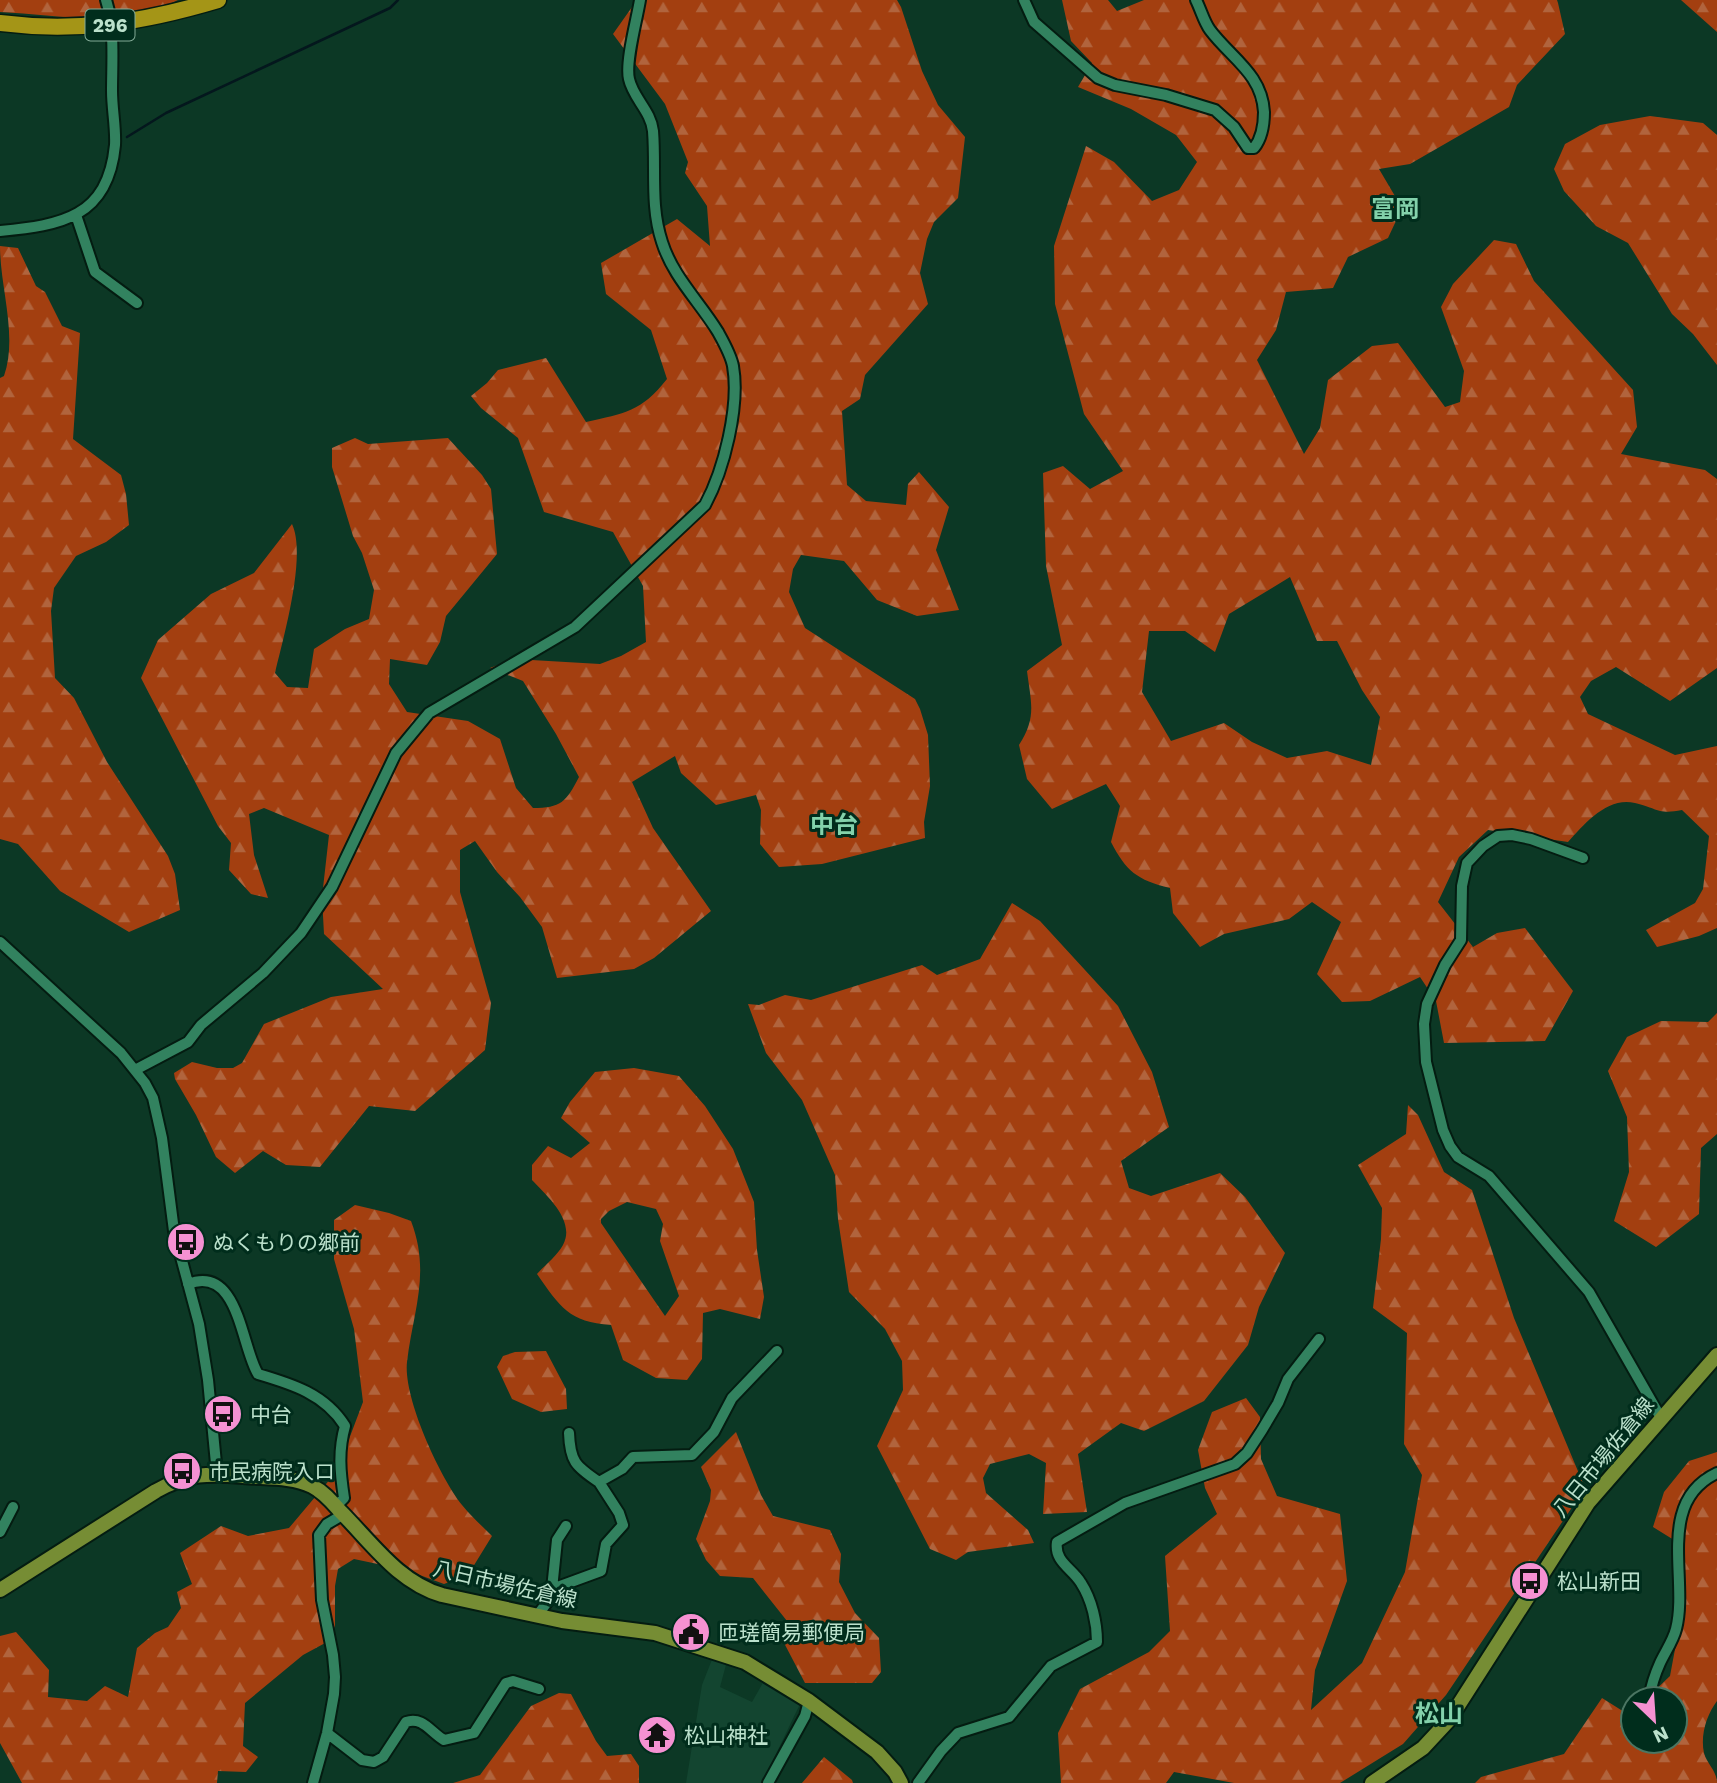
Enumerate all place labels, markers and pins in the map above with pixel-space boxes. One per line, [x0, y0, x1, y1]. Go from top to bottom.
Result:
bus stop icon: ぬくもりの郷前 [165, 1221, 207, 1263]
place label: ぬくもりの郷前 [213, 1230, 360, 1255]
bus stop icon: 中台 [202, 1393, 244, 1435]
place label: 中台 [250, 1402, 292, 1427]
bus stop icon: 市民病院入ロ [161, 1450, 203, 1492]
place label: 市民病院入ロ [209, 1459, 335, 1484]
bus stop icon: 松山新田 [1509, 1560, 1551, 1602]
place label: 松山新田 [1557, 1569, 1641, 1594]
public building icon: 匝瑳簡易郵便局 [670, 1611, 712, 1653]
place label: 匝瑳簡易郵便局 [718, 1620, 865, 1645]
temple icon: 松山神社 [636, 1714, 678, 1756]
place label: 松山神社 [684, 1723, 768, 1748]

